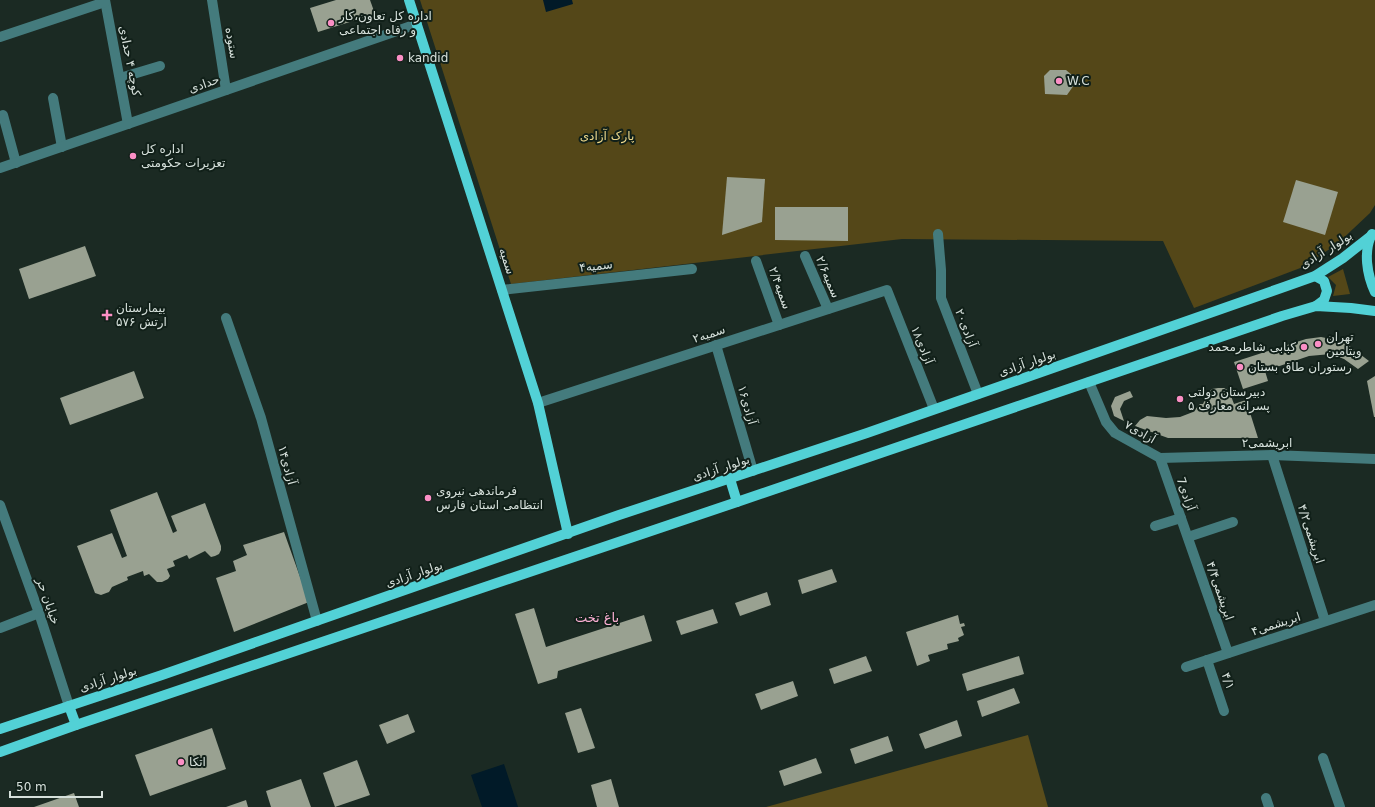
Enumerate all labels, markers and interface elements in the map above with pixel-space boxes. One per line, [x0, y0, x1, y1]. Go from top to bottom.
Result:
place label: اداره کل تعاون،کار و رفاه اجتماعی [338, 9, 432, 38]
marker: اداره کل تعاون،کار و رفاه اجتماعی [326, 18, 336, 28]
street label: کوچه ۴ حدادی [115, 25, 144, 98]
street label: ستوده [222, 26, 241, 60]
place label: kandid [408, 51, 448, 65]
marker: kandid [395, 53, 405, 63]
street label: حدادی [187, 72, 221, 96]
place label: W.C [1067, 74, 1090, 88]
marker: W.C [1054, 76, 1064, 86]
park label: پارک آزادی [580, 128, 634, 144]
place label: اداره کل تعزیرات حکومتی [141, 142, 225, 171]
marker: اداره کل تعزیرات حکومتی [128, 151, 138, 161]
street label: بولوار آزادی [1297, 227, 1355, 273]
street label: سمیه [496, 246, 518, 276]
street label: سمیه۲/۶ [813, 254, 843, 300]
street label: سمیه۴ [579, 257, 613, 275]
street label: سمیه۲/۴ [766, 265, 794, 311]
place label: بیمارستان ۵۷۶ ارتش [116, 301, 167, 330]
street label: آزادی۲۰ [951, 306, 981, 350]
marker: بیمارستان ۵۷۶ ارتش [101, 309, 113, 321]
street label: ۲سمیه [691, 322, 727, 346]
street label: آزادی۱۸ [907, 323, 937, 367]
place label: تهران ویتامین [1326, 330, 1362, 359]
marker: تهران ویتامین [1313, 339, 1323, 349]
place label: کبابی شاطرمحمد [1209, 340, 1296, 355]
marker: کبابی شاطرمحمد [1299, 342, 1309, 352]
street label: بولوار آزادی [996, 346, 1058, 380]
place label: رستوران طاق بستان [1248, 360, 1352, 375]
marker: رستوران طاق بستان [1235, 362, 1245, 372]
street label: آزادی۱۶ [734, 384, 760, 427]
place label: دبیرستان دولتی پسرانه معارف ۵ [1188, 385, 1270, 414]
marker: دبیرستان دولتی پسرانه معارف ۵ [1175, 394, 1185, 404]
street label: آزادی۷ [1121, 417, 1159, 448]
street label: ابریشمی۲ [1242, 436, 1292, 451]
street label: آزادی۱۴ [274, 444, 300, 487]
street label: بولوار آزادی [690, 451, 752, 485]
street label: 7آزادی [1173, 475, 1199, 514]
place label: فرماندهی نیروی انتظامی استان فارس [436, 484, 543, 513]
marker: فرماندهی نیروی انتظامی استان فارس [423, 493, 433, 503]
street label: ابریشمی۴/۲ [1294, 503, 1327, 566]
street label: بولوار آزادی [383, 557, 445, 591]
street label: ابریشمی۴/۴ [1202, 560, 1237, 623]
street label: خیابان حر [32, 575, 62, 626]
district label: باغ تخت [575, 610, 619, 626]
street label: ابریشمی۴ [1250, 610, 1303, 639]
street label: بولوار آزادی [77, 662, 139, 696]
street label: ۴/۱ [1219, 671, 1237, 691]
place label: اتکا [189, 755, 206, 769]
marker: اتکا [176, 757, 186, 767]
scale bar [10, 773, 102, 799]
text: 50 m [16, 780, 47, 794]

